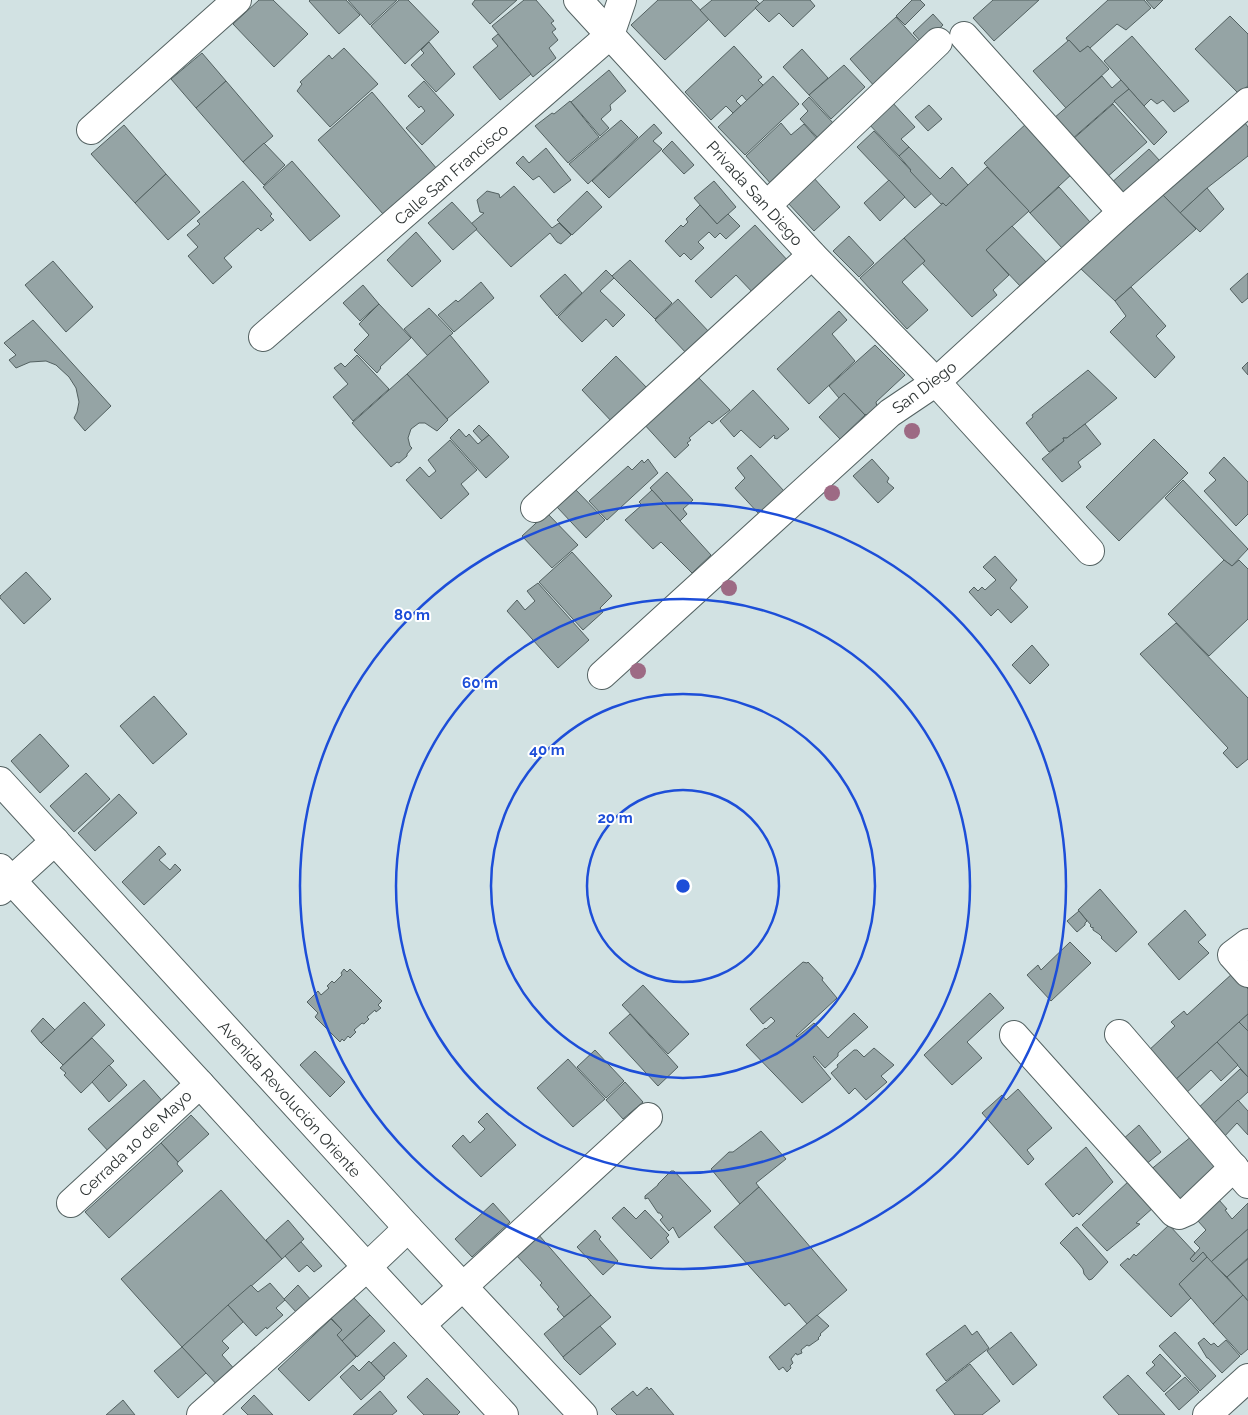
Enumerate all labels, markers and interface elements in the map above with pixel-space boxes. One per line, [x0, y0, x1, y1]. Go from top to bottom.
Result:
street label: Calle San Francisco [391, 120, 512, 229]
street label: Privada San Diego [703, 137, 807, 250]
street label: San Diego [888, 357, 960, 418]
text: 80 m [394, 606, 430, 624]
text: 60 m [462, 674, 498, 692]
text: 40 m [529, 741, 565, 759]
text: 20 m [597, 809, 633, 827]
centre of rings [674, 877, 692, 895]
street label: Avenida Revolución Oriente [214, 1017, 365, 1181]
street label: Cerrada 10 de Mayo [75, 1086, 196, 1201]

